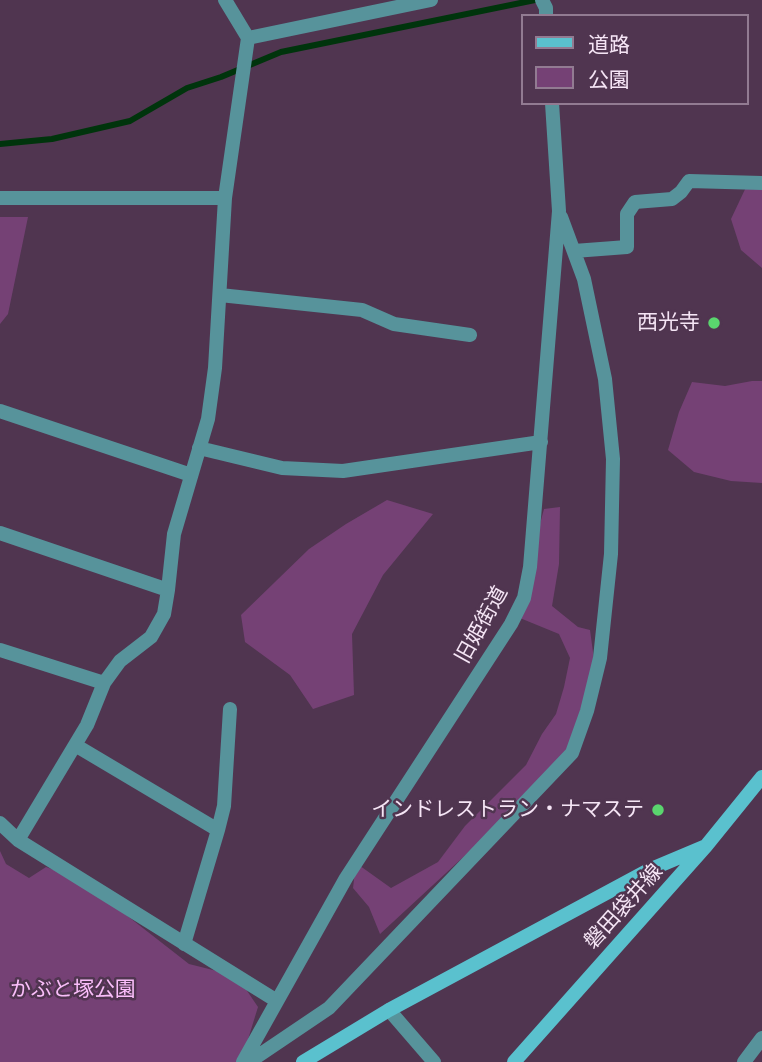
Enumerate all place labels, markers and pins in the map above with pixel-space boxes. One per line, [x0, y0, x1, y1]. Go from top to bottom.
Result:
place label: 西光寺 [637, 310, 700, 336]
marker: 西光寺 [706, 315, 722, 331]
place label: インドレストラン・ナマステ [371, 797, 644, 823]
marker: インドレストラン・ナマステ [650, 802, 666, 818]

